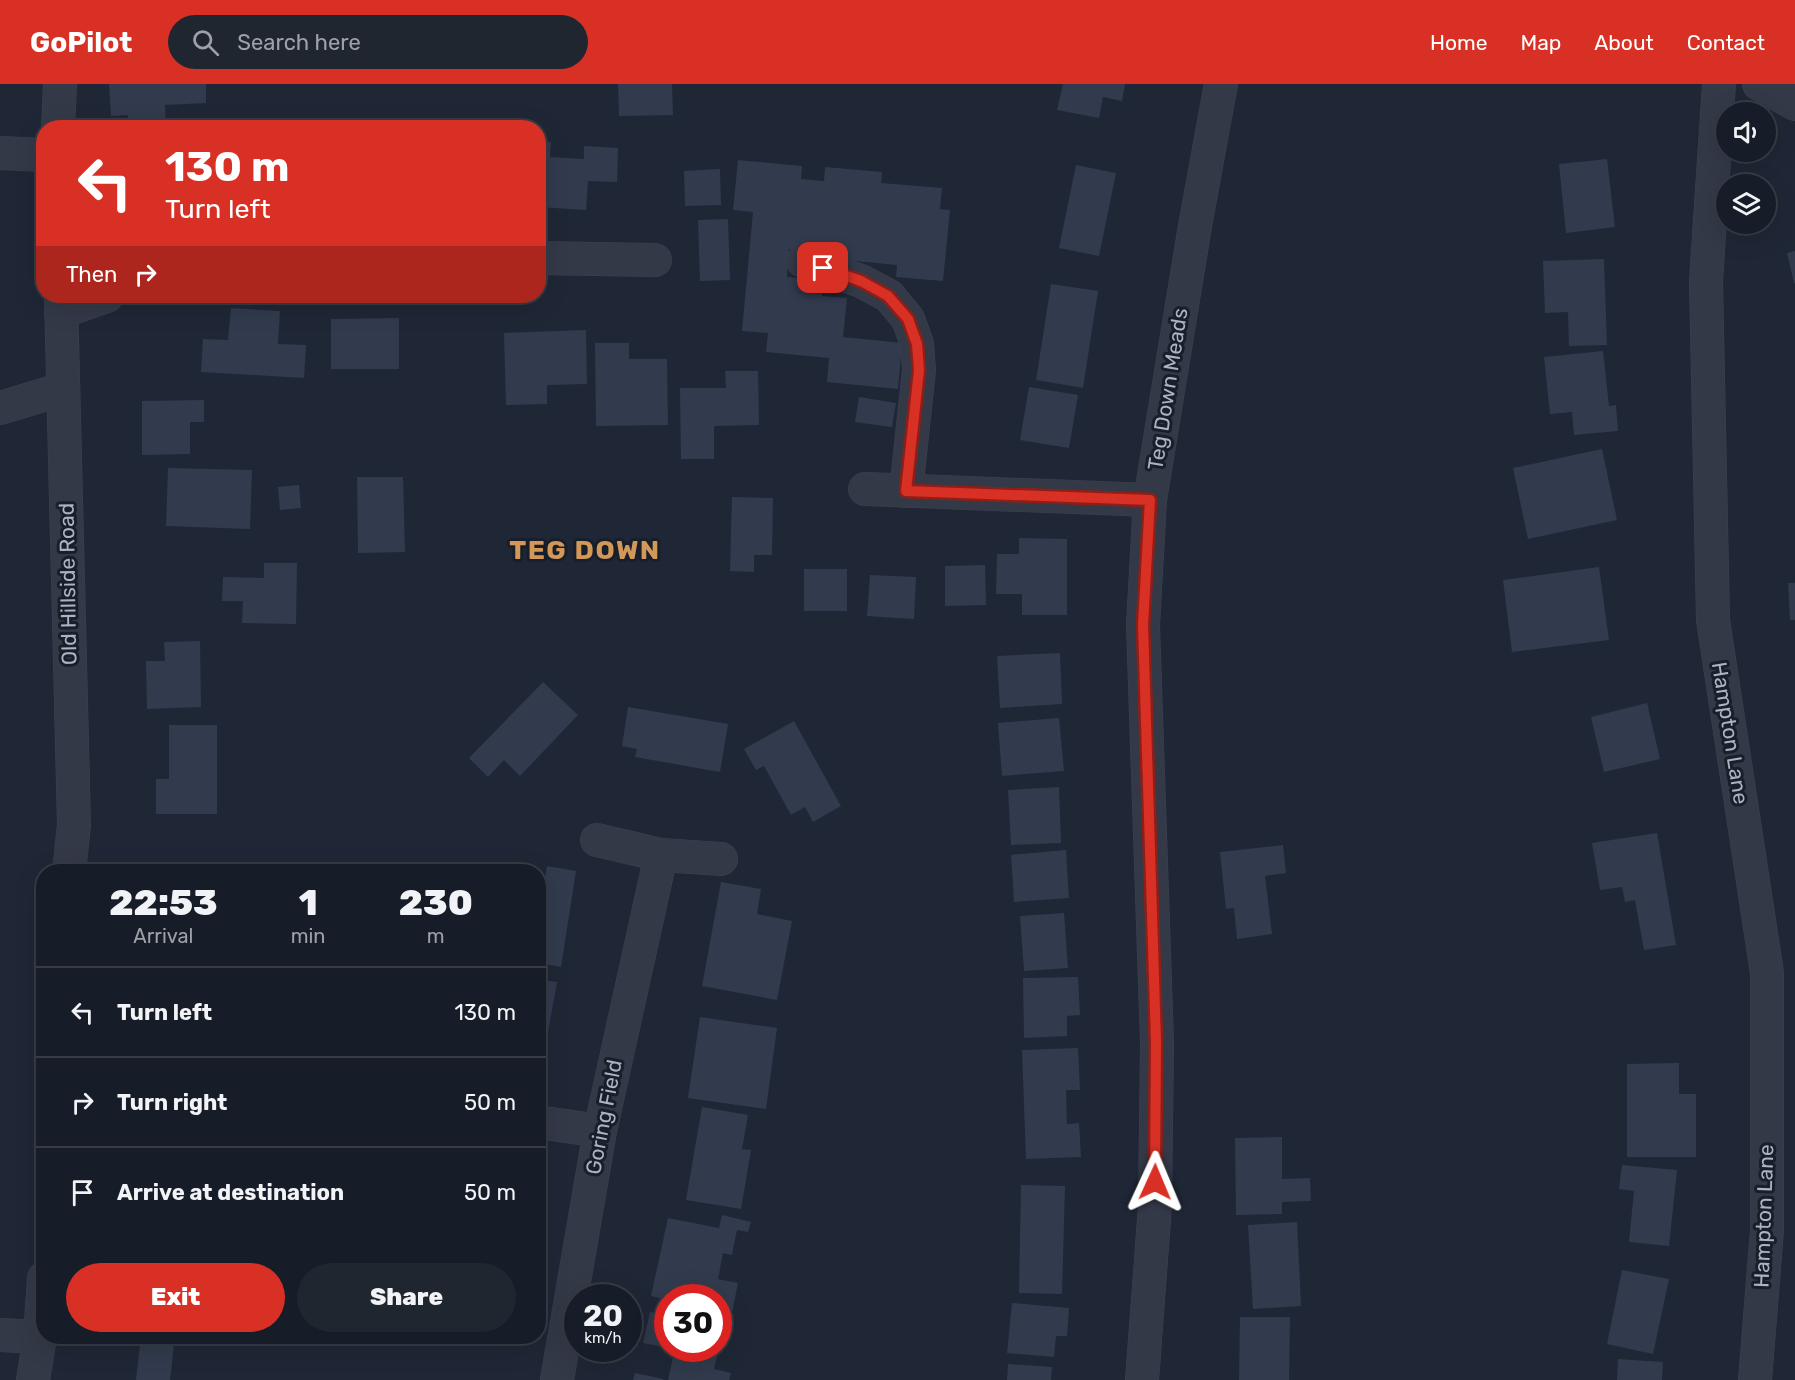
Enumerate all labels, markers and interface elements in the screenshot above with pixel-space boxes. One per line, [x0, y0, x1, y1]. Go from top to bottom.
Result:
search box [168, 15, 588, 69]
text: GoPilot [30, 26, 132, 59]
icon: search [189, 26, 222, 59]
text: Search here [237, 29, 361, 56]
text: Home [1430, 30, 1487, 55]
text: Map [1520, 30, 1561, 55]
text: About [1594, 30, 1654, 55]
text: Contact [1687, 30, 1765, 55]
map controls [1716, 102, 1776, 234]
button: sound [1716, 102, 1776, 162]
text: 130 m [165, 142, 290, 192]
icon: left [66, 144, 144, 222]
button: layers [1716, 174, 1776, 234]
text: Turn left [165, 193, 270, 225]
pin [797, 242, 848, 293]
icon: arrive [806, 251, 839, 284]
icon: right [129, 258, 162, 291]
text: Then [66, 261, 117, 288]
street label: Teg Down Meads [1142, 306, 1193, 472]
street label: Old Hillside Road [54, 503, 81, 665]
district label: TEG DOWN [509, 534, 661, 566]
street label: Hampton Lane [1707, 660, 1754, 806]
text: 22:53 [109, 881, 218, 924]
text: 1 [299, 881, 318, 924]
text: 230 [399, 881, 473, 924]
text: Arrival [133, 924, 193, 948]
text: min [291, 924, 326, 948]
text: m [427, 924, 445, 948]
icon: left [66, 996, 99, 1029]
text: Turn left [117, 999, 212, 1026]
text: 130 m [454, 999, 516, 1026]
street label: Goring Field [580, 1057, 627, 1176]
icon: right [66, 1086, 99, 1119]
text: Turn right [117, 1089, 227, 1116]
text: 50 m [464, 1089, 516, 1116]
street label: Hampton Lane [1749, 1144, 1779, 1288]
position arrow [1123, 1150, 1187, 1214]
icon: arrive [66, 1176, 99, 1209]
text: Arrive at destination [117, 1179, 344, 1206]
text: 50 m [464, 1179, 516, 1206]
button: Exit [66, 1263, 285, 1332]
button: Share [297, 1263, 516, 1332]
speed limit sign: 30 [654, 1284, 732, 1362]
text: 20 [583, 1298, 623, 1334]
text: km/h [584, 1329, 622, 1347]

